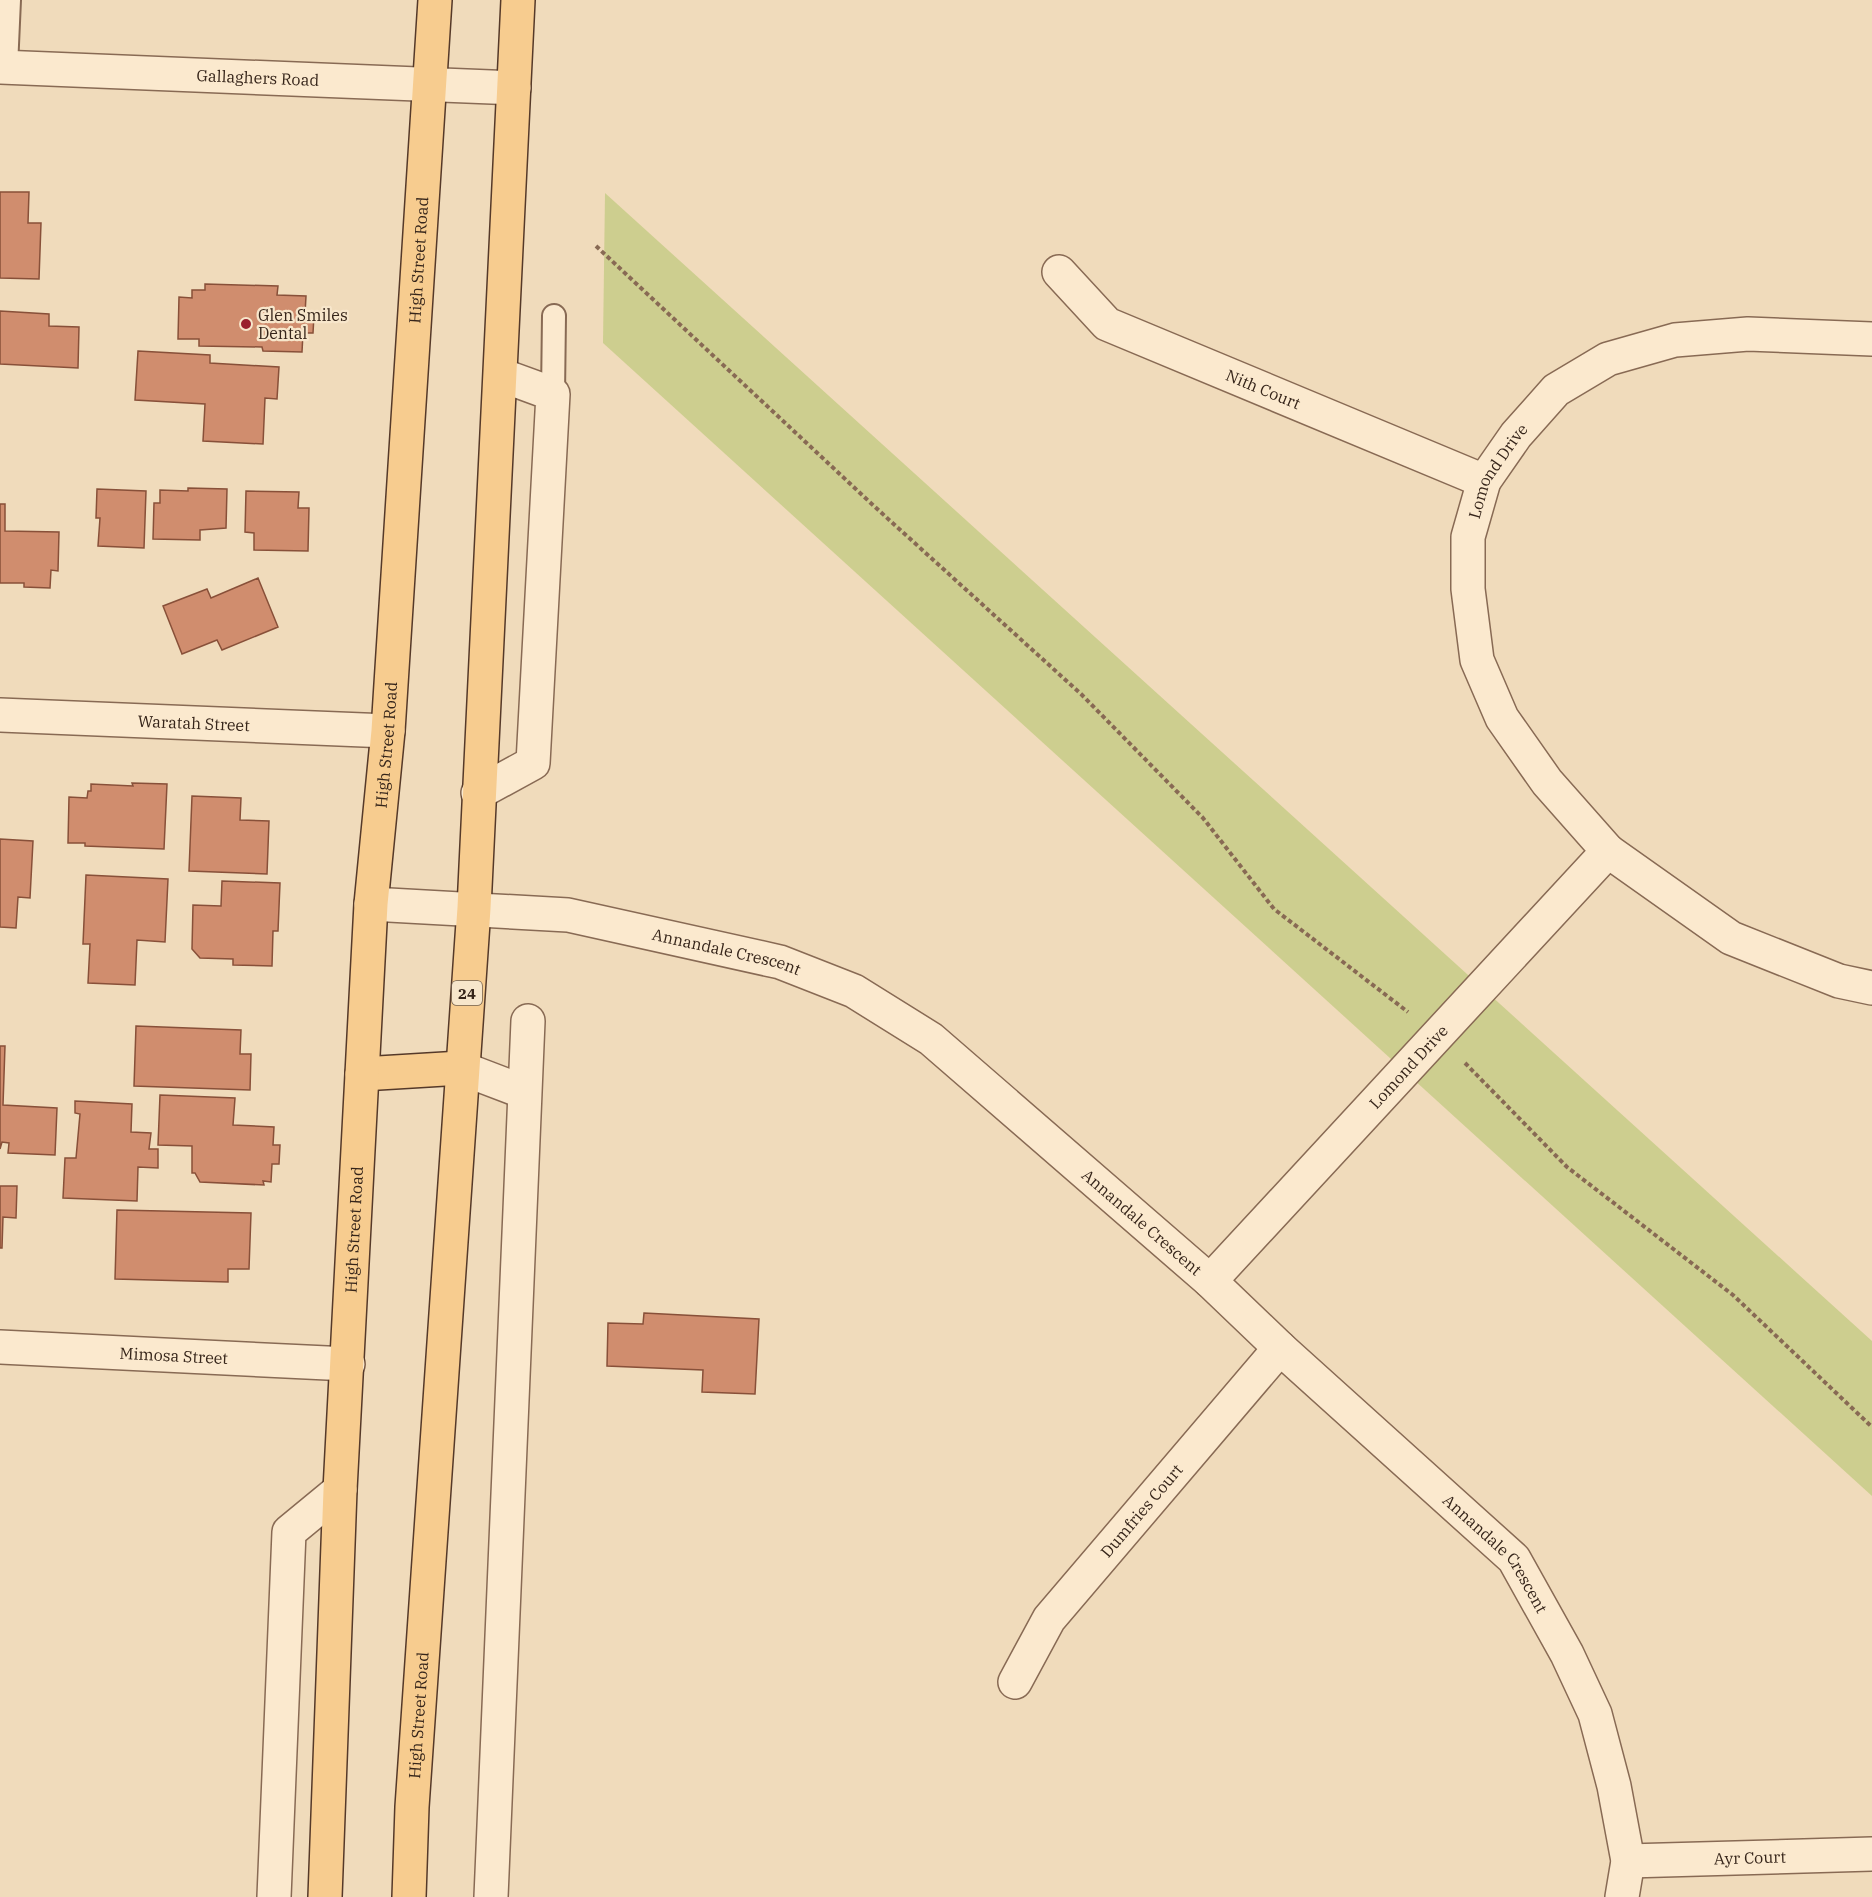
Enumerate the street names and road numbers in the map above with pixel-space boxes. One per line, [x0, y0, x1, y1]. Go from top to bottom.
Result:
street label: Gallaghers Road [196, 65, 320, 90]
street label: High Street Road [404, 196, 432, 324]
street label: Nith Court [1223, 365, 1304, 414]
street label: Lomond Drive [1464, 419, 1532, 521]
street label: High Street Road [370, 681, 401, 809]
street label: Waratah Street [137, 711, 251, 735]
street label: Annandale Crescent [650, 924, 804, 979]
road number: 24 [452, 981, 482, 1005]
street label: Lomond Drive [1365, 1021, 1452, 1113]
street label: High Street Road [340, 1165, 367, 1294]
street label: Annandale Crescent [1078, 1165, 1206, 1280]
street label: Mimosa Street [119, 1343, 229, 1368]
street label: Dumfries Court [1096, 1460, 1187, 1561]
street label: Annandale Crescent [1439, 1490, 1552, 1617]
street label: High Street Road [404, 1651, 433, 1779]
street label: Ayr Court [1714, 1846, 1787, 1869]

